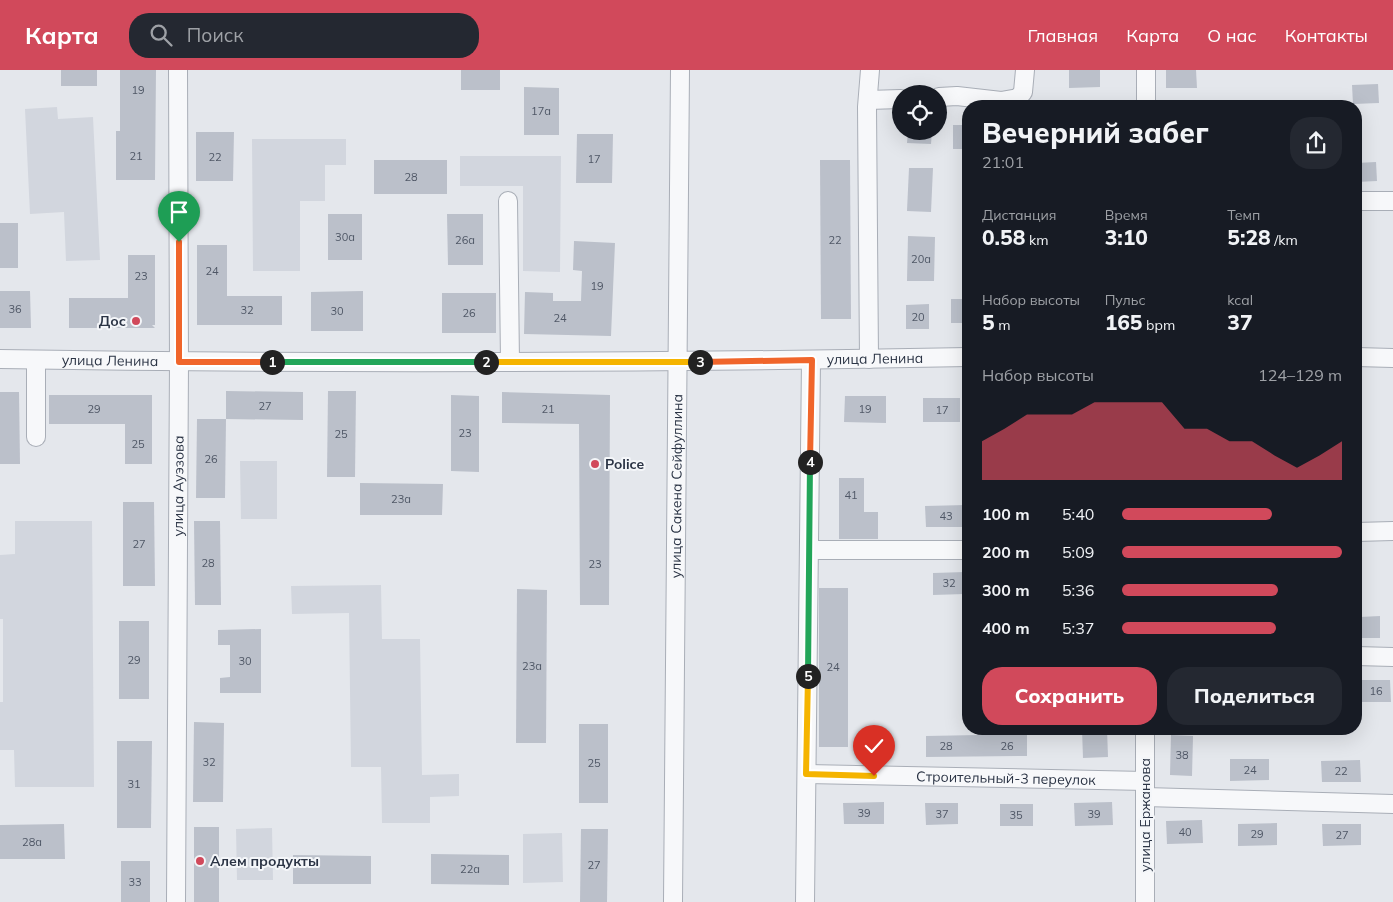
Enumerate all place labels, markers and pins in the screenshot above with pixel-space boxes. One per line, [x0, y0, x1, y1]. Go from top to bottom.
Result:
pin [158, 191, 200, 242]
place label: Дос [99, 312, 126, 330]
marker: Дос [130, 315, 142, 327]
pin: 1 [260, 350, 284, 374]
pin: 2 [474, 350, 498, 374]
pin: 3 [688, 350, 712, 374]
pin: 4 [798, 450, 822, 474]
place label: Police [605, 455, 644, 473]
marker: Police [589, 458, 601, 470]
pin: 5 [796, 664, 820, 688]
pin [853, 725, 895, 776]
place label: Алем продукты [210, 852, 319, 870]
marker: Алем продукты [194, 855, 206, 867]

